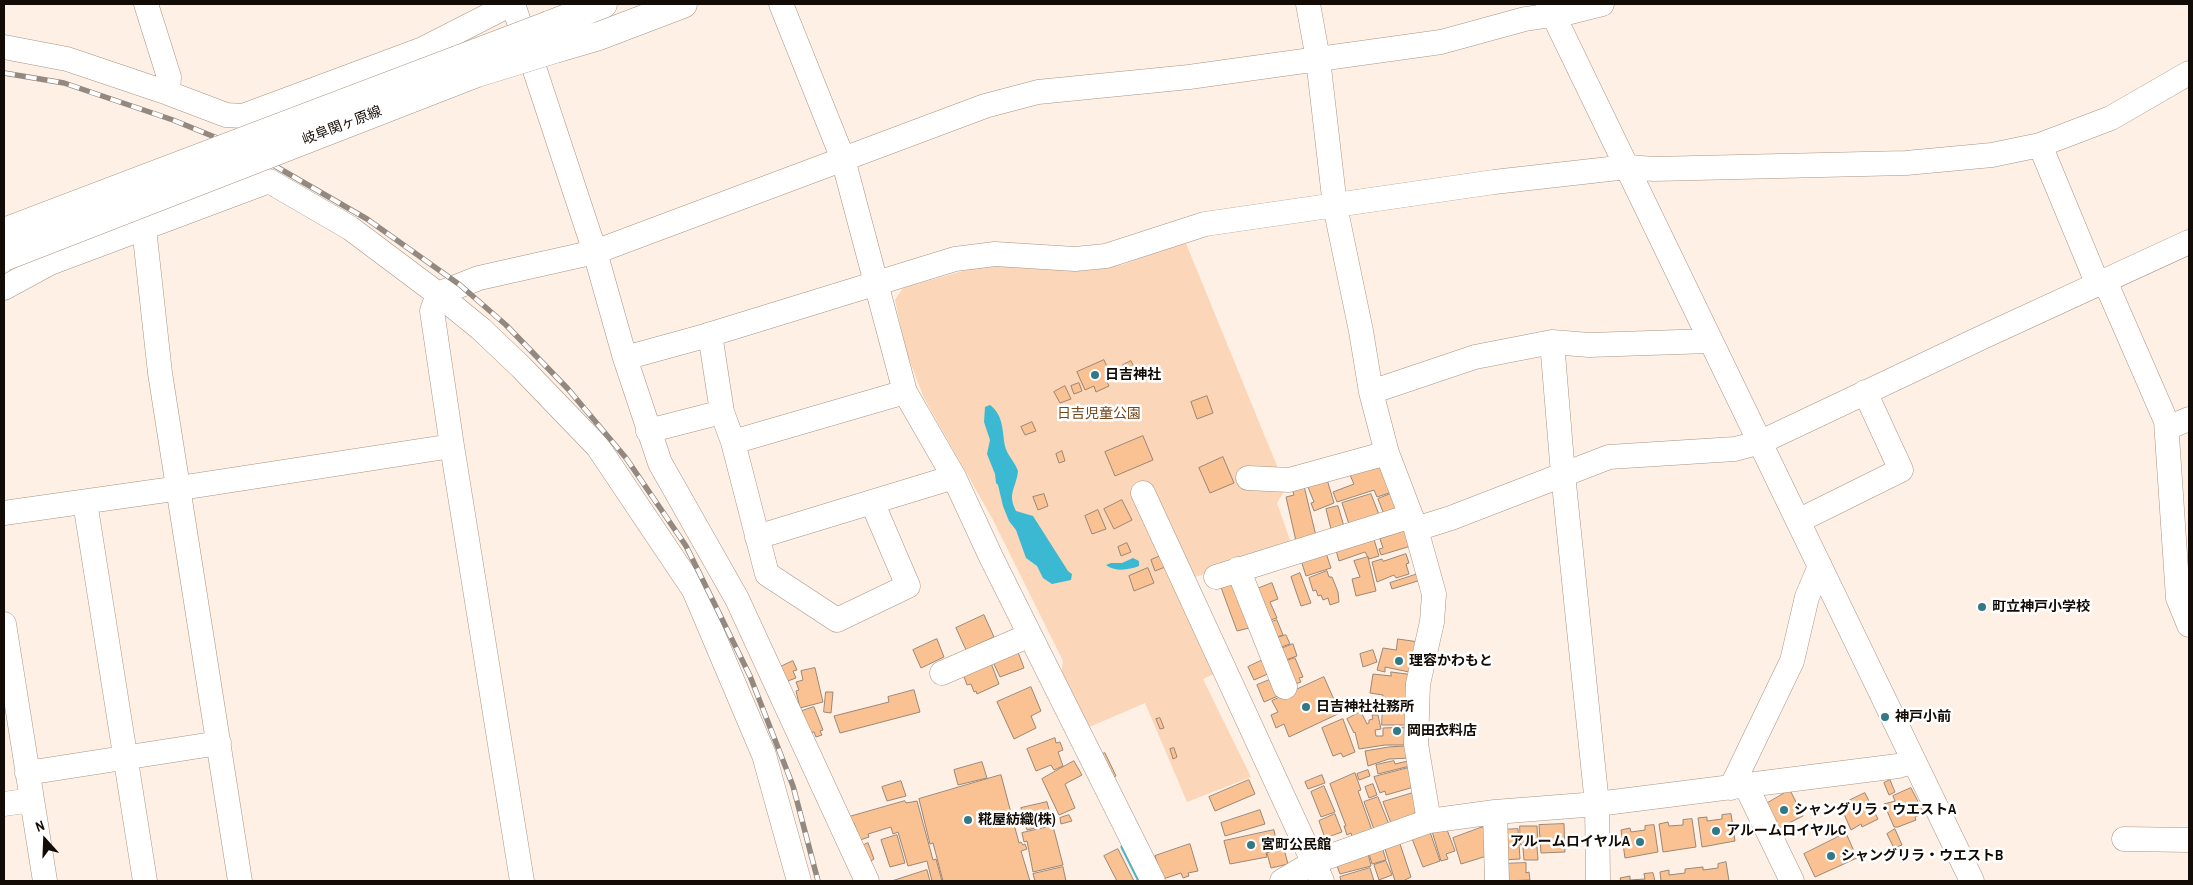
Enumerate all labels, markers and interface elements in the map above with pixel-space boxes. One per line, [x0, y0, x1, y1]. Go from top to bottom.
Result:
street label: 岐阜関ヶ原線 [300, 103, 384, 149]
place label: 日吉神社 [1105, 367, 1161, 383]
marker: 日吉神社 [1089, 369, 1101, 381]
park label: 日吉児童公園 [1057, 406, 1141, 422]
place label: 町立神戸小学校 [1992, 599, 2090, 615]
marker: 町立神戸小学校 [1976, 601, 1988, 613]
place label: 理容かわもと [1409, 653, 1493, 669]
marker: 理容かわもと [1393, 655, 1405, 667]
place label: 日吉神社社務所 [1316, 699, 1414, 715]
marker: 日吉神社社務所 [1300, 701, 1312, 713]
place label: 神戸小前 [1895, 709, 1951, 725]
marker: 神戸小前 [1879, 711, 1891, 723]
place label: 岡田衣料店 [1407, 723, 1477, 739]
marker: 岡田衣料店 [1391, 725, 1403, 737]
place label: シャングリラ・ウエストA [1794, 802, 1956, 818]
marker: シャングリラ・ウエストA [1778, 804, 1790, 816]
place label: 糀屋紡織(株) [978, 812, 1056, 828]
marker: 糀屋紡織(株) [962, 814, 974, 826]
north arrow [20, 815, 70, 865]
text: N [33, 816, 47, 836]
place label: アルームロイヤルC [1726, 823, 1846, 839]
marker: アルームロイヤルC [1710, 825, 1722, 837]
place label: アルームロイヤルA [1510, 834, 1630, 850]
marker: アルームロイヤルA [1634, 836, 1646, 848]
place label: 宮町公民館 [1261, 837, 1331, 853]
marker: 宮町公民館 [1245, 839, 1257, 851]
place label: シャングリラ・ウエストB [1841, 848, 2003, 864]
marker: シャングリラ・ウエストB [1825, 850, 1837, 862]

